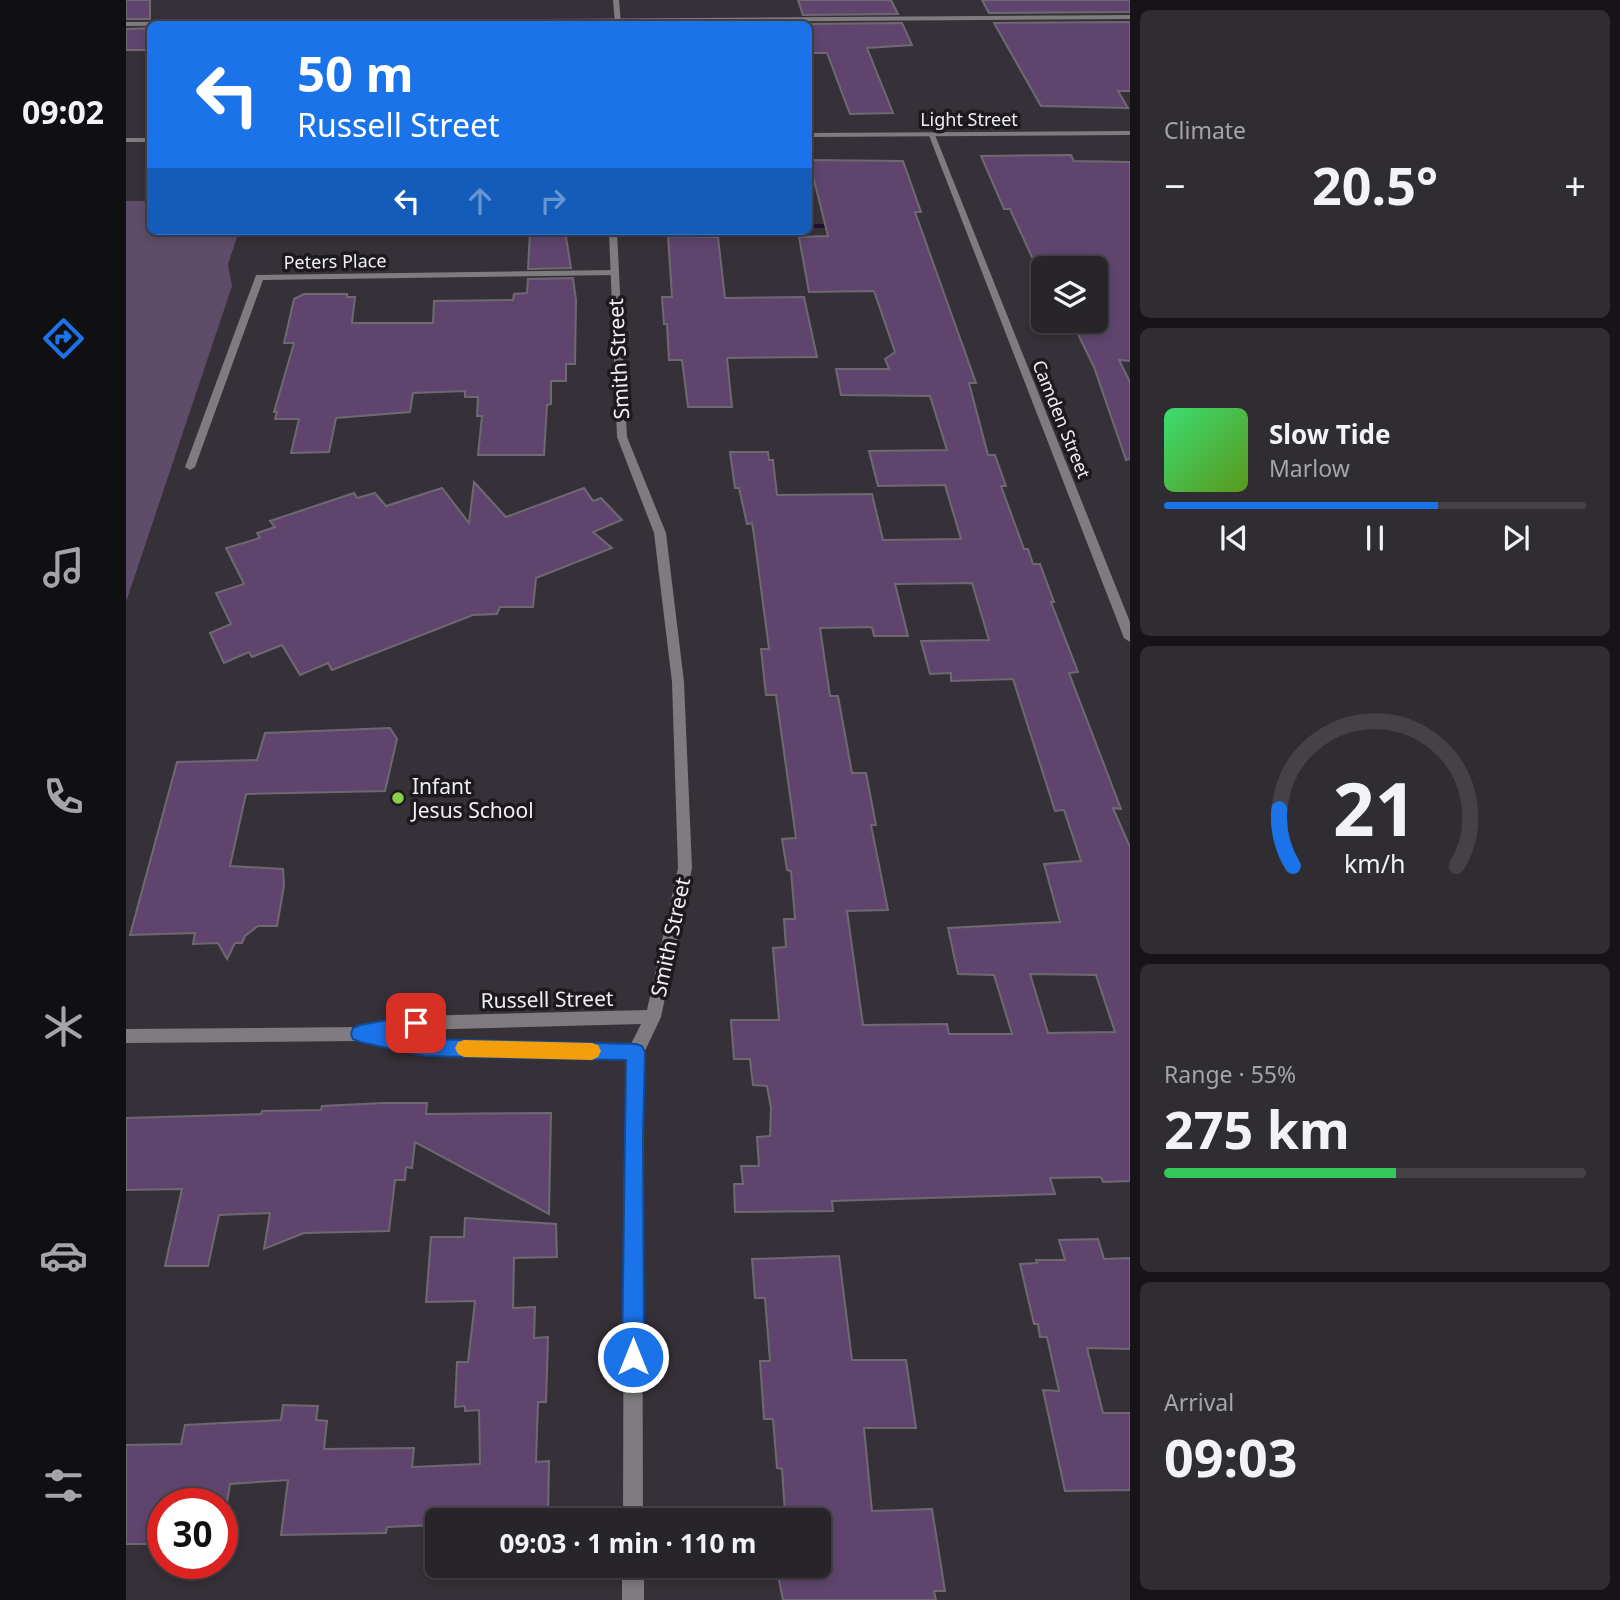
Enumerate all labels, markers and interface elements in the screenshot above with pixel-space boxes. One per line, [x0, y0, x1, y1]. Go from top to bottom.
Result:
text: 50 m [297, 40, 414, 106]
icon: left [182, 49, 273, 140]
text: 09:02 [22, 90, 104, 133]
text: Russell Street [297, 103, 500, 146]
street label: Light Street [920, 107, 1018, 131]
text: Climate [1164, 114, 1246, 146]
text: 20.5° [1312, 149, 1438, 220]
text: − [1164, 159, 1186, 211]
text: + [1564, 159, 1586, 211]
icon: left [388, 182, 426, 220]
icon: ahead [461, 182, 499, 220]
icon: right [534, 182, 572, 220]
street label: Peters Place [283, 248, 387, 274]
map controls [1031, 256, 1108, 333]
button: layers [1031, 256, 1108, 333]
street label: Smith Street [601, 297, 635, 420]
icon: directions [39, 314, 88, 363]
street label: Camden Street [1027, 356, 1097, 482]
text: Slow Tide [1269, 416, 1391, 452]
text: Marlow [1269, 452, 1350, 484]
icon: previous [1215, 519, 1253, 557]
icon: pause [1356, 519, 1394, 557]
icon: next [1497, 519, 1535, 557]
icon: music [39, 543, 88, 592]
text: 21 [1333, 758, 1417, 857]
icon: phone [39, 772, 88, 821]
place label: Infant Jesus School [410, 772, 534, 824]
marker: Infant Jesus School [390, 790, 406, 806]
text: km/h [1344, 846, 1406, 880]
street label: Smith Street [644, 874, 696, 999]
street label: Russell Street [480, 984, 614, 1014]
pin [386, 993, 446, 1053]
icon: climate [39, 1002, 88, 1051]
icon: arrive [397, 1004, 435, 1042]
text: Range · 55% [1164, 1058, 1296, 1090]
text: 275 km [1164, 1093, 1350, 1164]
icon: car [39, 1231, 88, 1280]
position arrow [596, 1320, 670, 1394]
text: Arrival [1164, 1386, 1234, 1418]
text: 09:03 [1164, 1421, 1298, 1492]
icon: filters [39, 1461, 88, 1510]
speed limit sign: 30 [147, 1488, 238, 1579]
text: 09:03 · 1 min · 110 m [500, 1525, 756, 1561]

